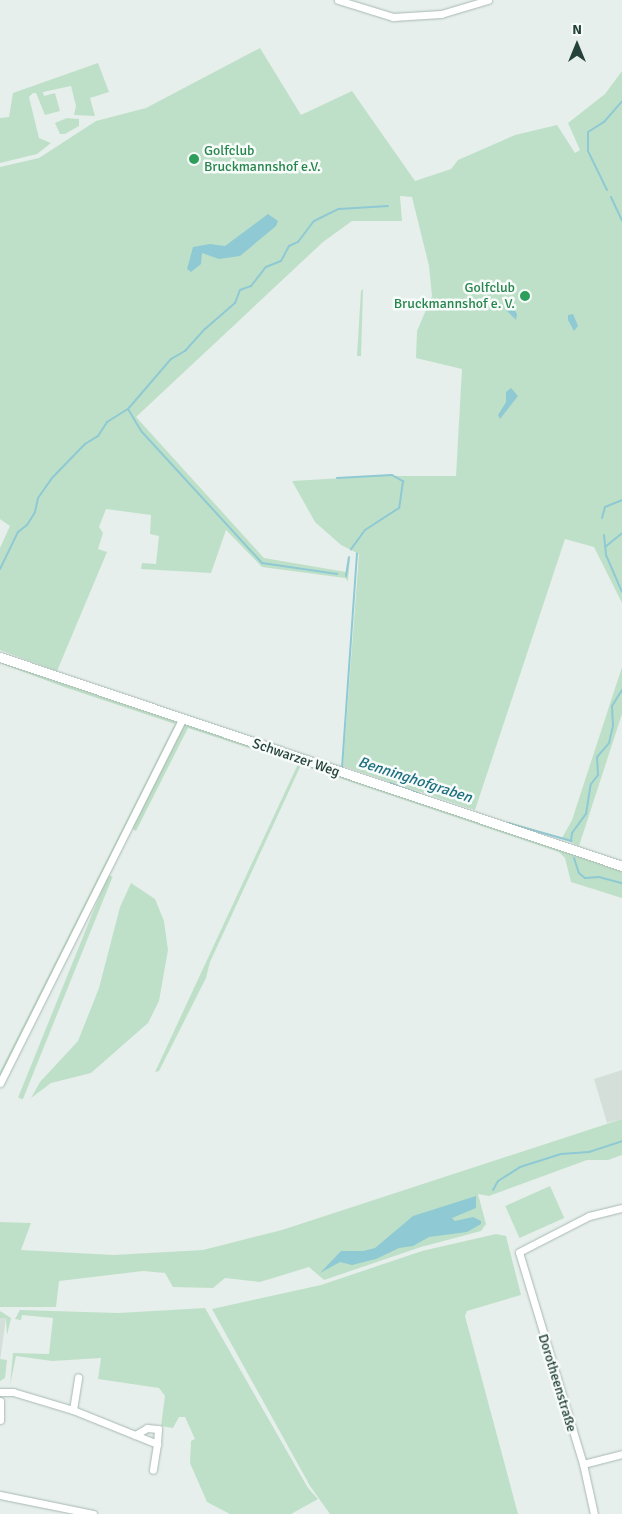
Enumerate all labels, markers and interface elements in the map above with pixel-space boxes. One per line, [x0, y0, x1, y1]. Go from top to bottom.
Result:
north arrow [552, 20, 602, 70]
text: N [572, 21, 582, 38]
place label: Golfclub Bruckmannshof e.V. [204, 143, 321, 176]
marker: Golfclub Bruckmannshof e.V. [188, 153, 200, 165]
place label: Golfclub Bruckmannshof e. V. [394, 280, 515, 312]
marker: Golfclub Bruckmannshof e. V. [519, 290, 531, 302]
street label: Schwarzer Weg [250, 735, 342, 781]
water label: Benninghofgraben [356, 753, 474, 807]
street label: Dorotheenstraße [534, 1332, 580, 1434]

